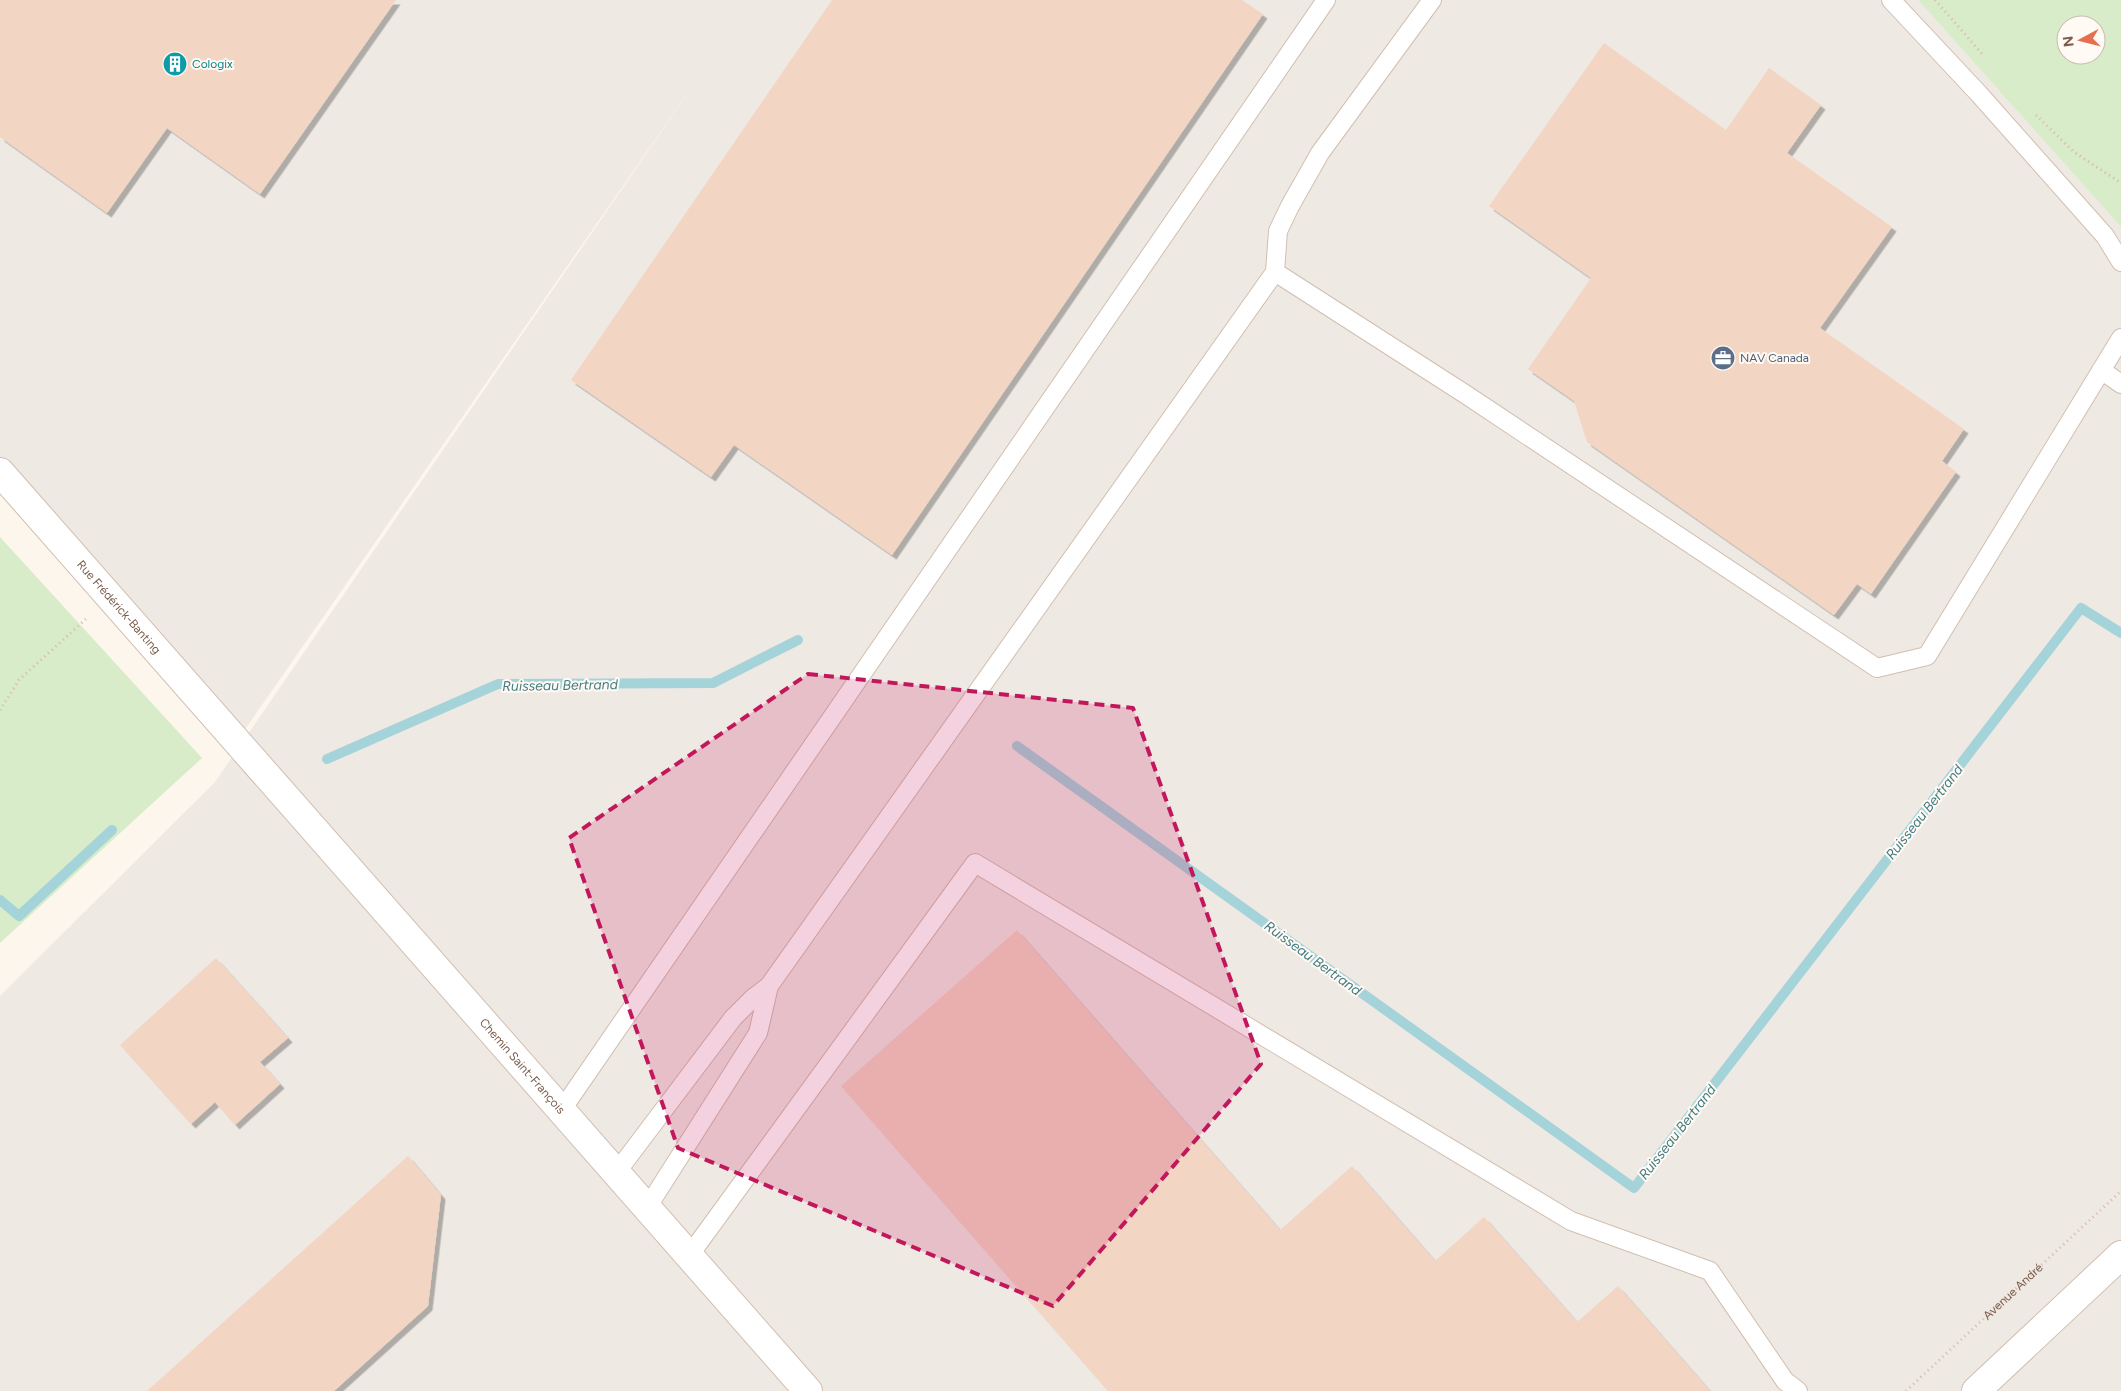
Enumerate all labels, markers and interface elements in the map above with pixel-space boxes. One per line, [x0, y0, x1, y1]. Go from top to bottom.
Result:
north arrow [2056, 15, 2106, 65]
text: N [2059, 35, 2078, 48]
building icon: Cologix [162, 51, 188, 77]
place label: Cologix [192, 57, 233, 71]
office icon: NAV Canada [1710, 345, 1736, 371]
place label: NAV Canada [1740, 351, 1809, 365]
street label: Rue Frédérick-Banting [74, 558, 164, 657]
water label: Ruisseau Bertrand [502, 676, 619, 695]
water label: Ruisseau Bertrand [1882, 761, 1967, 863]
water label: Ruisseau Bertrand [1261, 918, 1365, 1000]
street label: Chemin Saint-François [477, 1015, 568, 1117]
water label: Ruisseau Bertrand [1635, 1081, 1720, 1183]
street label: Avenue André [1980, 1260, 2046, 1323]

